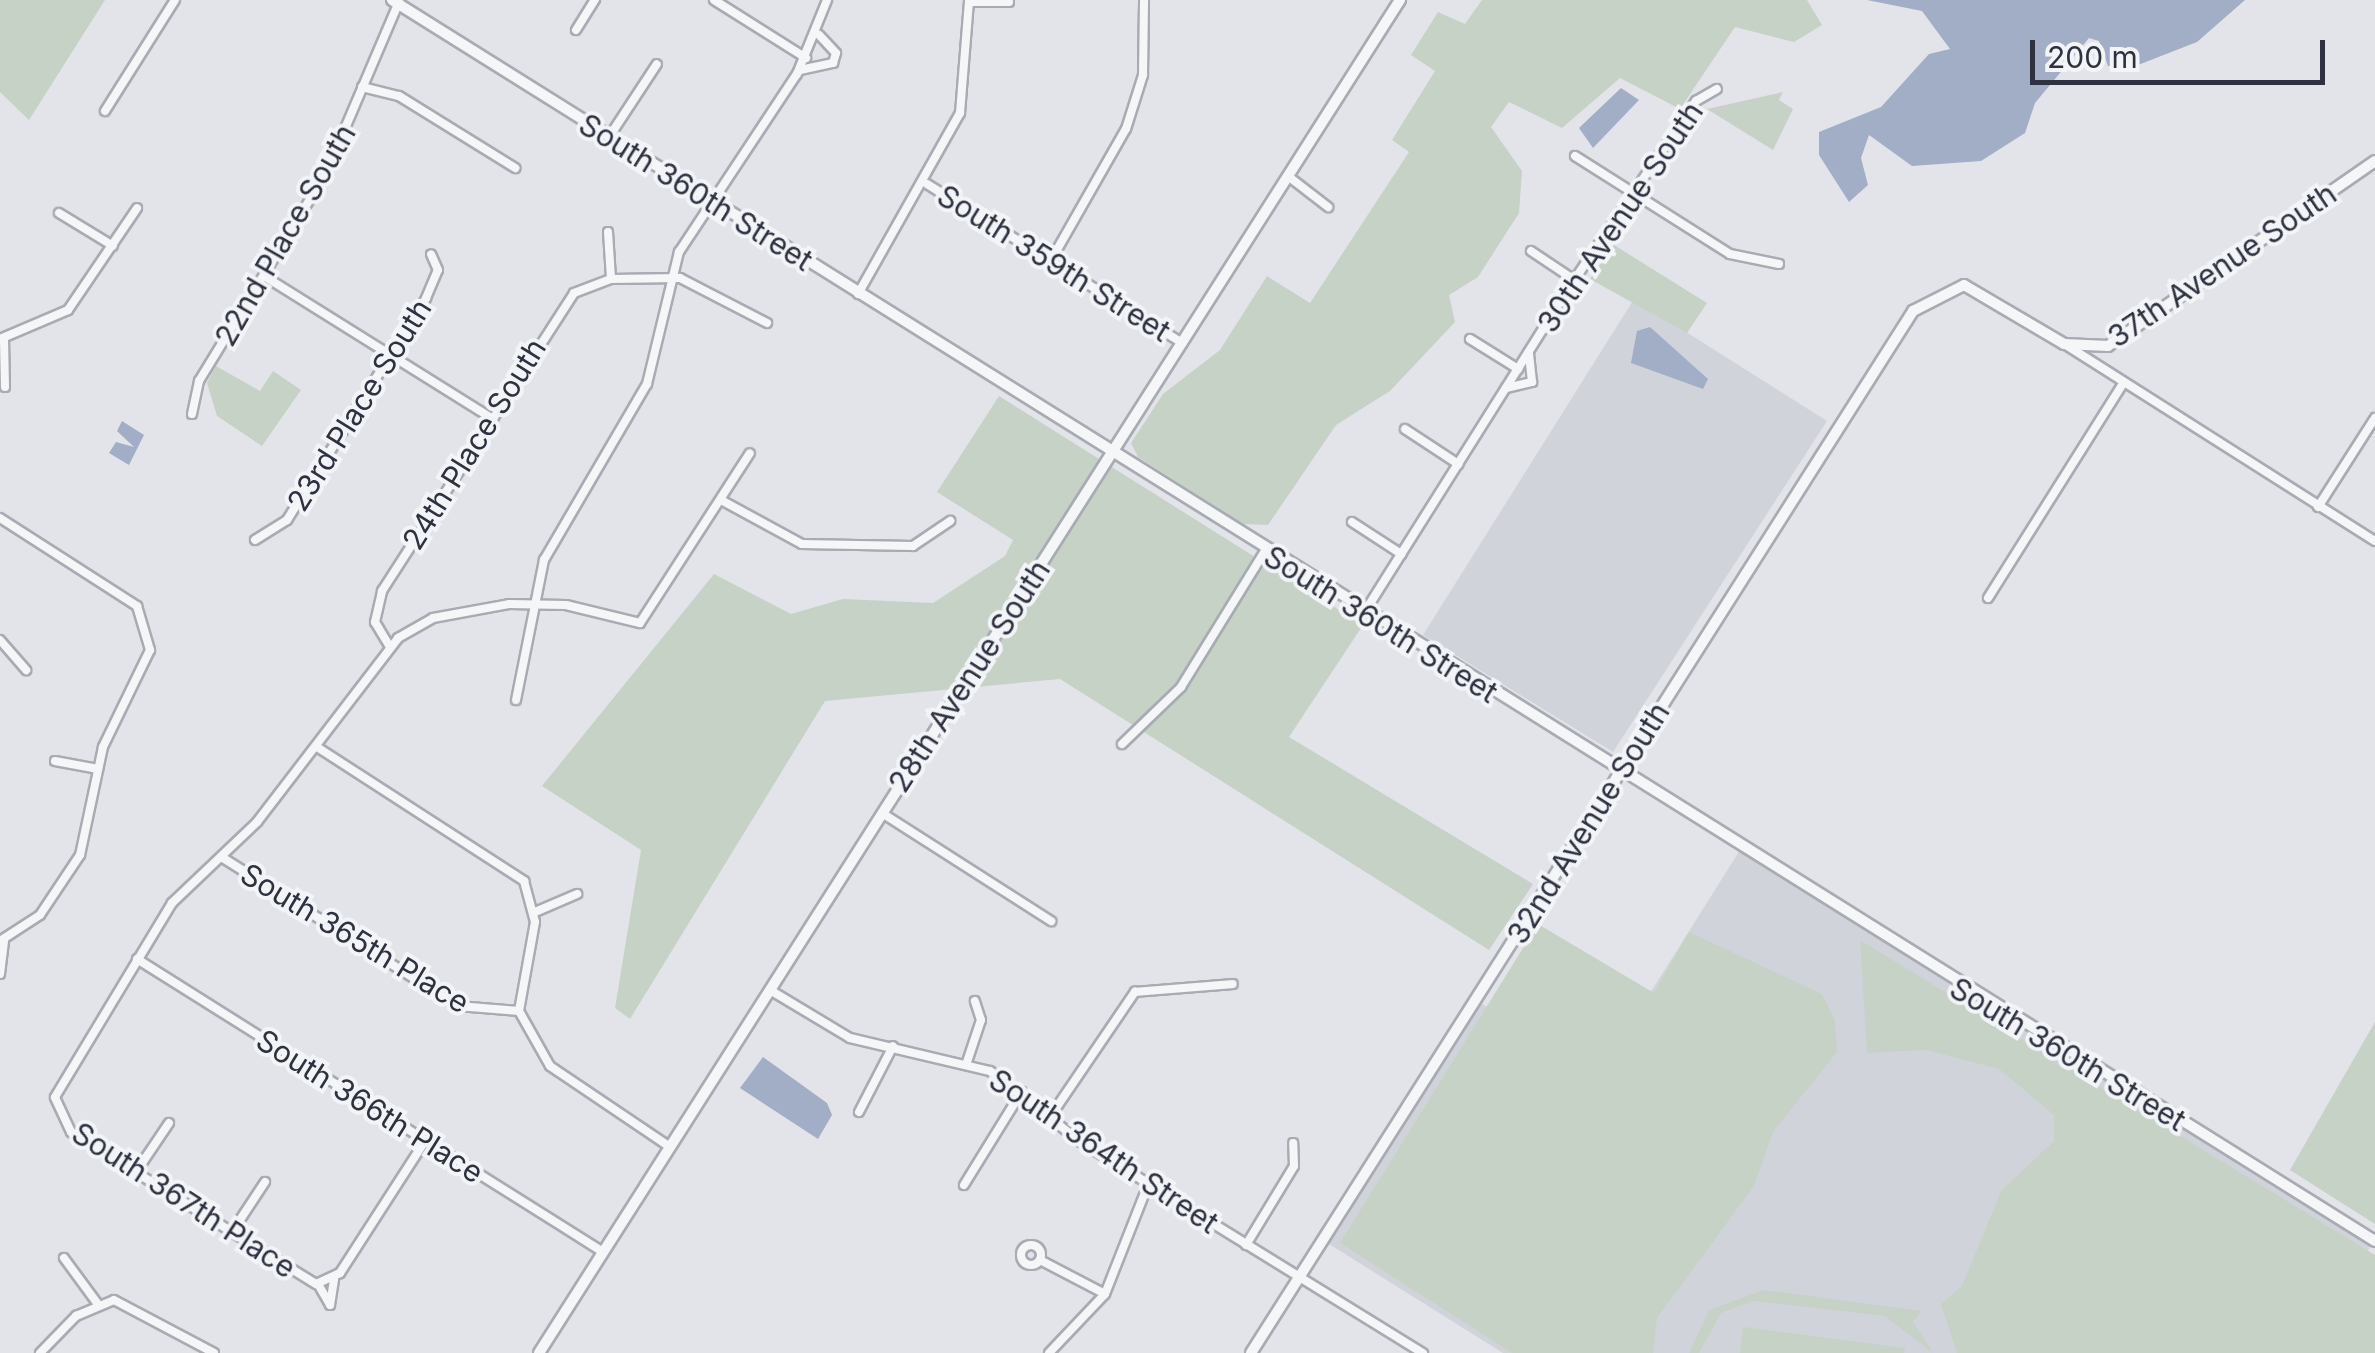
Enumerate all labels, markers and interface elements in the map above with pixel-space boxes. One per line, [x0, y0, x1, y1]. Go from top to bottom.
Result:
scale bar [2035, 20, 2330, 82]
text: 200 m [2047, 39, 2138, 75]
street label: 30th Avenue South [1530, 95, 1710, 339]
street label: South 360th Street [573, 106, 819, 278]
street label: 22nd Place South [207, 118, 363, 352]
street label: 37th Avenue South [2101, 175, 2343, 355]
street label: South 359th Street [931, 177, 1177, 349]
street label: 23rd Place South [279, 292, 439, 518]
street label: 24th Place South [395, 332, 553, 556]
street label: South 360th Street [1258, 538, 1504, 710]
street label: 28th Avenue South [881, 553, 1057, 799]
street label: 32nd Avenue South [1499, 696, 1677, 950]
street label: South 365th Place [234, 856, 476, 1020]
street label: South 360th Street [1944, 970, 2192, 1138]
street label: South 366th Place [250, 1022, 490, 1190]
street label: South 364th Street [983, 1061, 1225, 1241]
street label: South 367th Place [66, 1114, 302, 1286]

